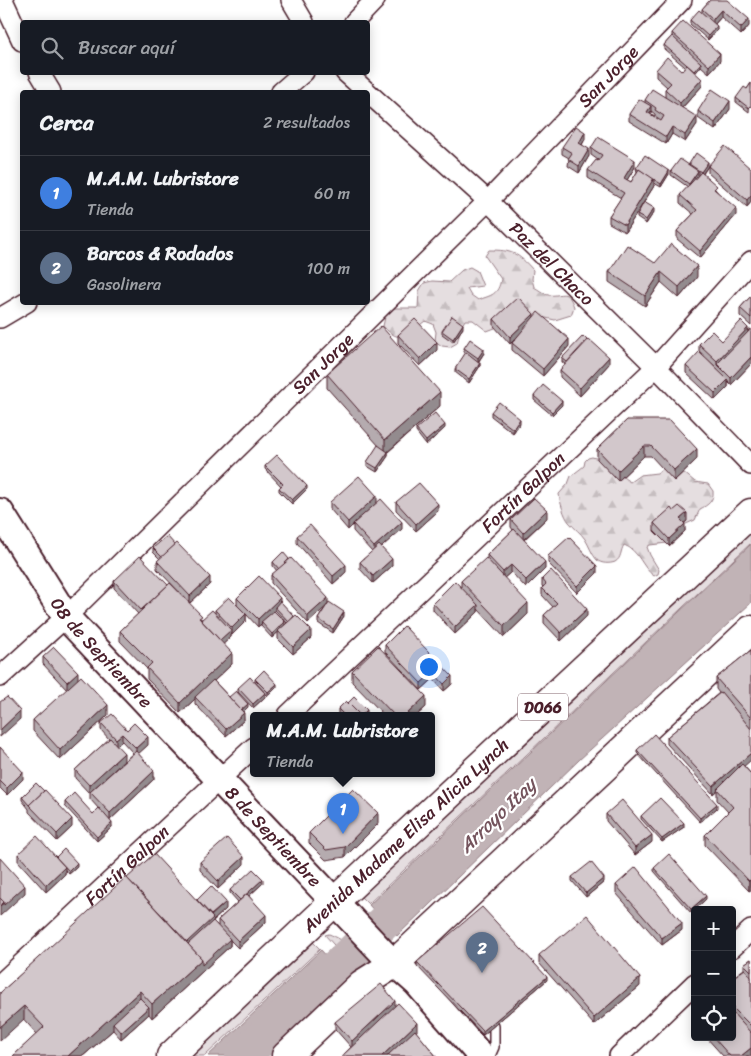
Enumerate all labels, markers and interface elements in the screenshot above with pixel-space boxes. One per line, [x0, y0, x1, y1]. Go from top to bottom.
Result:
search box [20, 20, 370, 75]
text: Buscar aquí [78, 31, 175, 64]
icon: search [38, 34, 66, 62]
street label: San Jorge [570, 37, 647, 115]
text: Cerca [40, 104, 94, 142]
text: 2 resultados [263, 108, 350, 137]
text: M.A.M. Lubristore [87, 162, 239, 195]
text: 1 [53, 179, 59, 208]
text: 60 m [314, 179, 350, 208]
text: Tienda [87, 195, 134, 224]
street label: Paz del Chaco [501, 214, 602, 314]
text: Barcos & Rodados [87, 237, 233, 270]
text: 2 [51, 254, 61, 283]
text: 100 m [306, 254, 350, 283]
text: Gasolinera [87, 270, 161, 299]
street label: San Jorge [284, 325, 362, 402]
street label: Fortín Galpon [473, 444, 574, 541]
street label: 08 de Septiembre [41, 591, 161, 716]
your location [416, 654, 442, 680]
road number: D066 [518, 694, 568, 720]
popup [250, 712, 435, 777]
text: M.A.M. Lubristore [267, 714, 418, 747]
street label: Avenida Madame Elisa Alicia Lynch [294, 730, 517, 941]
text: Tienda [267, 747, 313, 776]
water label: Arroyo Itay [450, 768, 546, 862]
street label: 8 de Septiembre [217, 778, 330, 895]
pin: 1 [327, 793, 359, 834]
street label: Fortín Galpon [77, 817, 178, 914]
map controls [691, 906, 736, 1041]
button: + [691, 906, 736, 951]
pin: 2 [466, 932, 498, 973]
button: − [691, 951, 736, 996]
button: locate [691, 996, 736, 1041]

